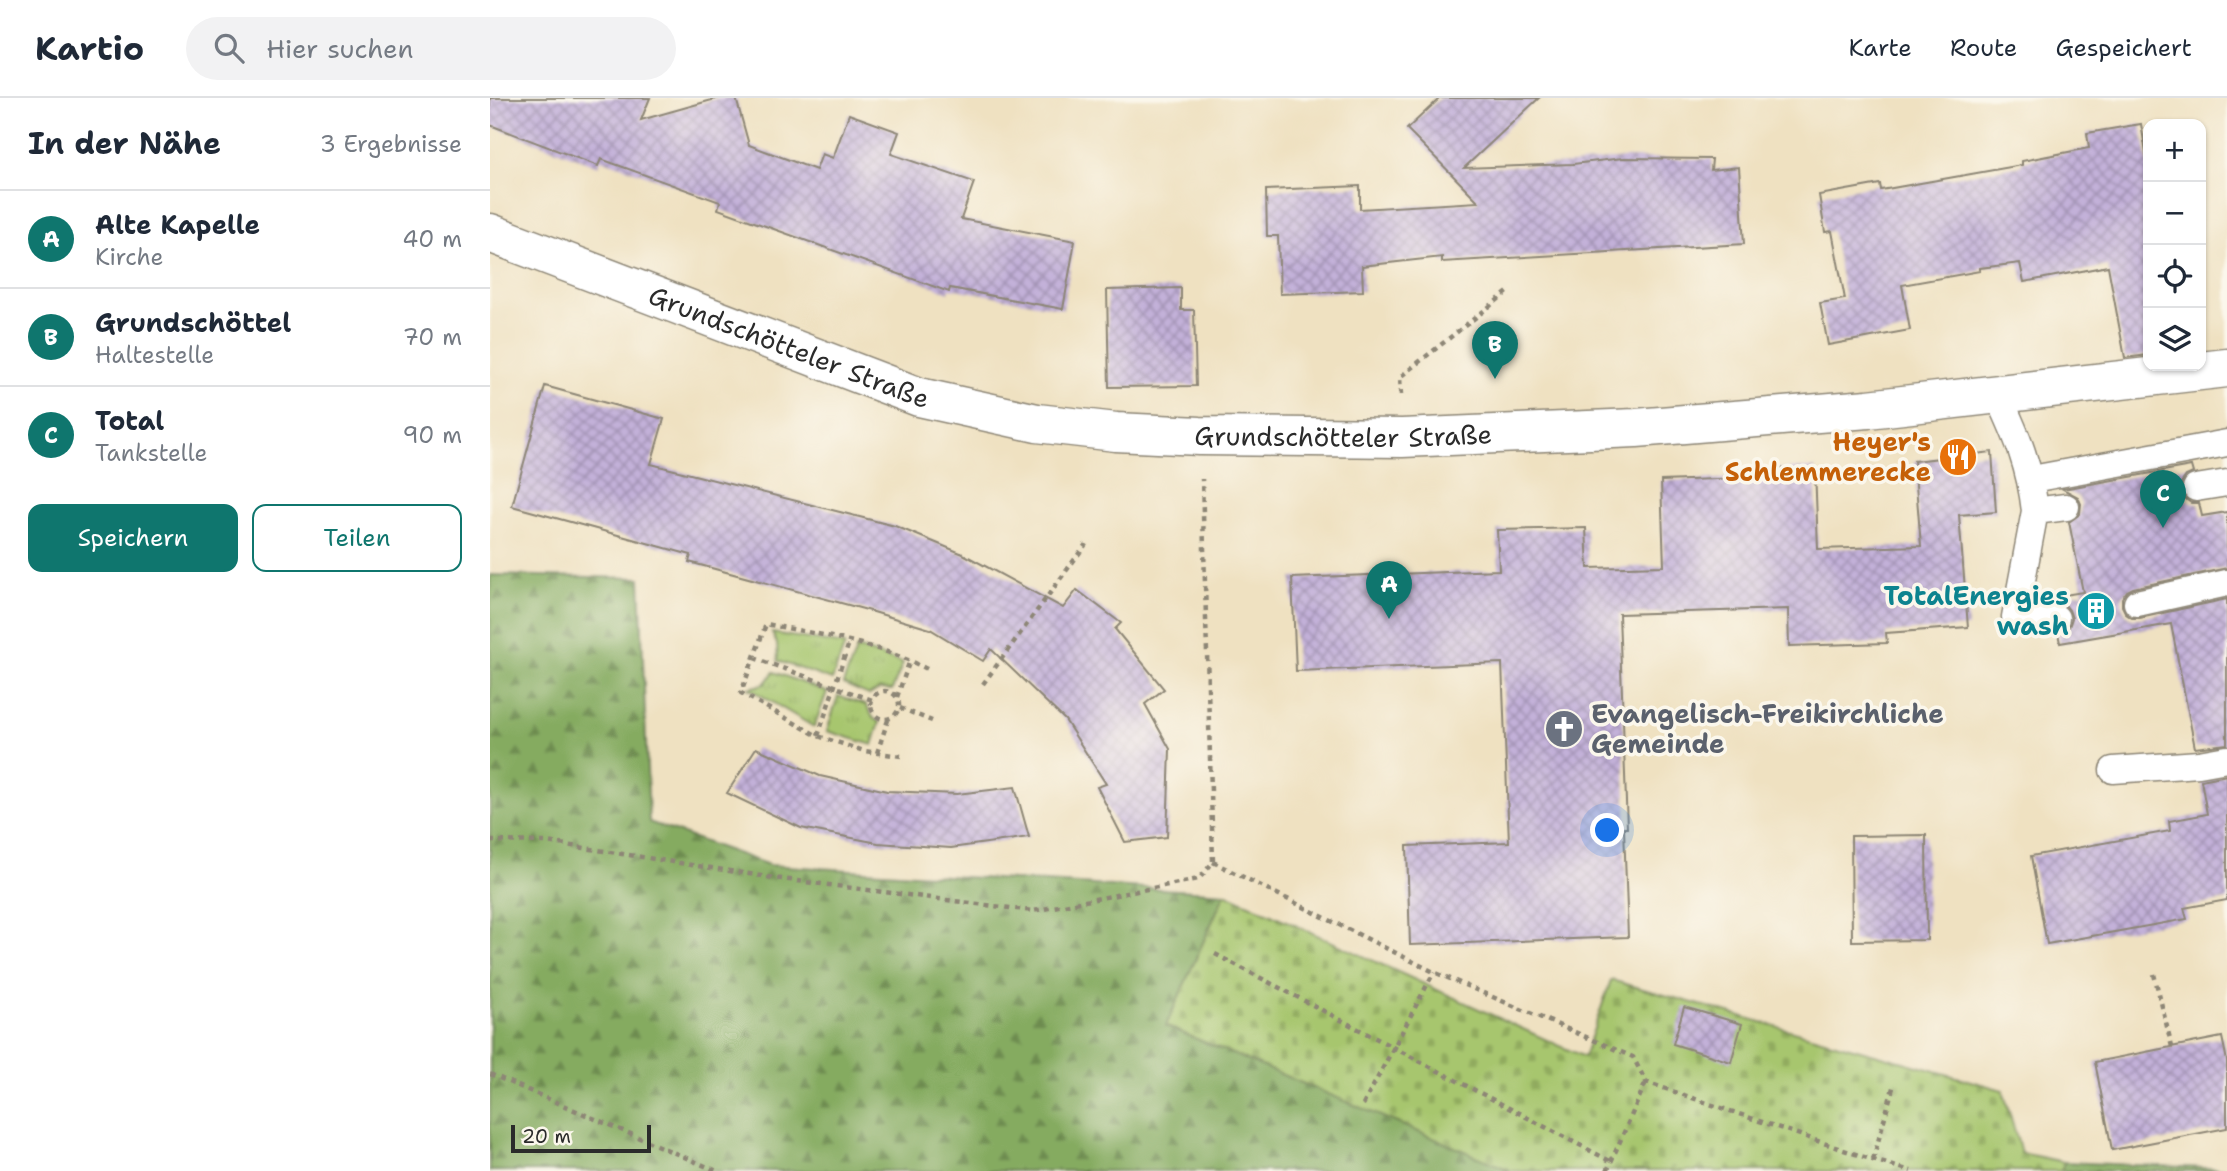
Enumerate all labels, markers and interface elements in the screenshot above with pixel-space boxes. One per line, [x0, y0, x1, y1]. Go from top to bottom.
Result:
search box [186, 17, 676, 80]
text: Kartio [35, 26, 144, 71]
icon: search [210, 29, 248, 67]
text: Hier suchen [266, 31, 413, 66]
text: Karte [1848, 32, 1912, 64]
text: Route [1950, 32, 2017, 64]
text: Gespeichert [2055, 32, 2192, 64]
map controls [2143, 119, 2206, 371]
button: + [2143, 119, 2206, 182]
text: In der Nähe [28, 123, 221, 164]
text: 3 Ergebnisse [320, 129, 462, 159]
button: − [2143, 182, 2206, 245]
text: Alte Kapelle [95, 207, 260, 242]
text: A [42, 224, 60, 254]
text: 40 m [402, 224, 462, 254]
text: Kirche [95, 242, 164, 272]
button: locate [2143, 245, 2206, 308]
street label: Grundschötteler Straße [644, 277, 932, 416]
text: Grundschöttel [95, 305, 291, 340]
button: layers [2143, 308, 2206, 371]
pin: B [1472, 321, 1518, 379]
text: B [44, 322, 58, 352]
text: 70 m [403, 322, 462, 352]
text: Haltestelle [95, 340, 214, 370]
text: Total [95, 403, 164, 438]
street label: Grundschötteler Straße [1194, 416, 1493, 455]
text: C [44, 420, 58, 450]
text: 90 m [402, 420, 462, 450]
place label: Heyer's Schlemmerecke [1725, 424, 1931, 489]
restaurant icon: Heyer's Schlemmerecke [1937, 436, 1979, 478]
text: Tankstelle [95, 438, 207, 468]
pin: C [2140, 470, 2186, 528]
button: Speichern [28, 504, 238, 572]
button: Teilen [252, 504, 462, 572]
pin: A [1366, 561, 1412, 619]
place label: TotalEnergies wash [1883, 578, 2069, 643]
building icon: TotalEnergies wash [2075, 590, 2117, 632]
place label: Evangelisch-Freikirchliche Gemeinde [1591, 696, 1944, 761]
church icon: Evangelisch-Freikirchliche Gemeinde [1543, 708, 1585, 750]
your location [1590, 813, 1624, 847]
scale bar [511, 1122, 651, 1154]
text: 20 m [522, 1124, 571, 1149]

